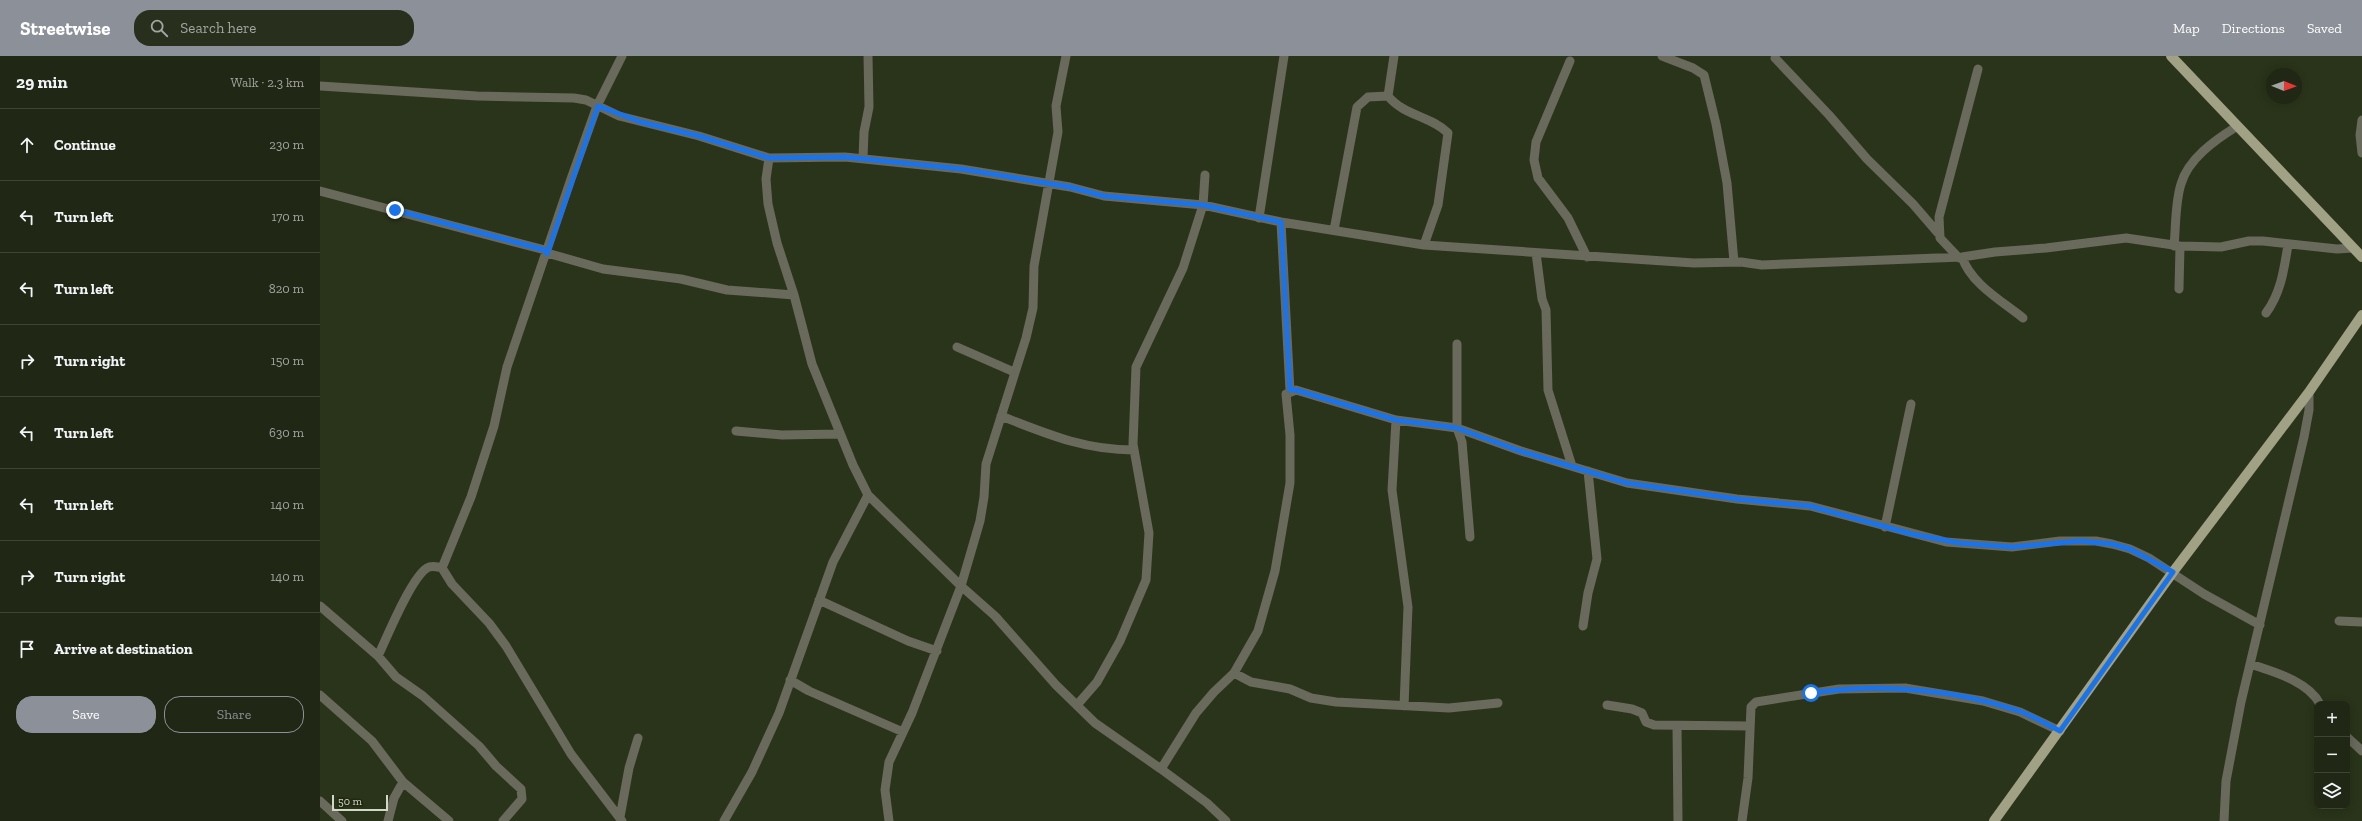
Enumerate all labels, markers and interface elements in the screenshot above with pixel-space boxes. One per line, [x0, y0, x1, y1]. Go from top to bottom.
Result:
search box [134, 10, 414, 46]
text: Streetwise [20, 17, 110, 40]
icon: search [148, 17, 170, 39]
text: Search here [180, 19, 256, 37]
text: Map [2173, 20, 2200, 37]
text: Directions [2222, 20, 2285, 37]
text: Saved [2307, 20, 2342, 37]
north arrow [2266, 68, 2302, 104]
text: 29 min [16, 72, 67, 92]
text: Walk · 2.3 km [230, 75, 304, 90]
icon: ahead [16, 134, 38, 156]
text: Continue [54, 136, 116, 154]
text: 230 m [269, 137, 304, 152]
route end [386, 201, 404, 219]
icon: left [16, 206, 38, 228]
text: Turn left [54, 208, 114, 226]
text: 170 m [271, 209, 304, 224]
icon: left [16, 278, 38, 300]
text: Turn left [54, 280, 114, 298]
text: 820 m [269, 281, 304, 296]
icon: right [16, 350, 38, 372]
text: Turn right [54, 352, 125, 370]
text: 150 m [271, 353, 304, 368]
icon: left [16, 422, 38, 444]
text: Turn left [54, 424, 114, 442]
text: 630 m [269, 425, 304, 440]
icon: left [16, 494, 38, 516]
text: Turn left [54, 496, 114, 514]
text: 140 m [270, 497, 304, 512]
icon: right [16, 566, 38, 588]
text: Turn right [54, 568, 125, 586]
text: 140 m [270, 569, 304, 584]
icon: arrive [16, 638, 38, 660]
text: Arrive at destination [54, 640, 193, 658]
route start [1802, 684, 1820, 702]
button: Save [16, 696, 156, 733]
button: Share [164, 696, 304, 733]
map controls [2314, 701, 2350, 809]
button: + [2314, 701, 2350, 737]
button: − [2314, 737, 2350, 773]
button: layers [2314, 773, 2350, 809]
scale bar [332, 793, 388, 812]
text: 50 m [338, 795, 362, 808]

